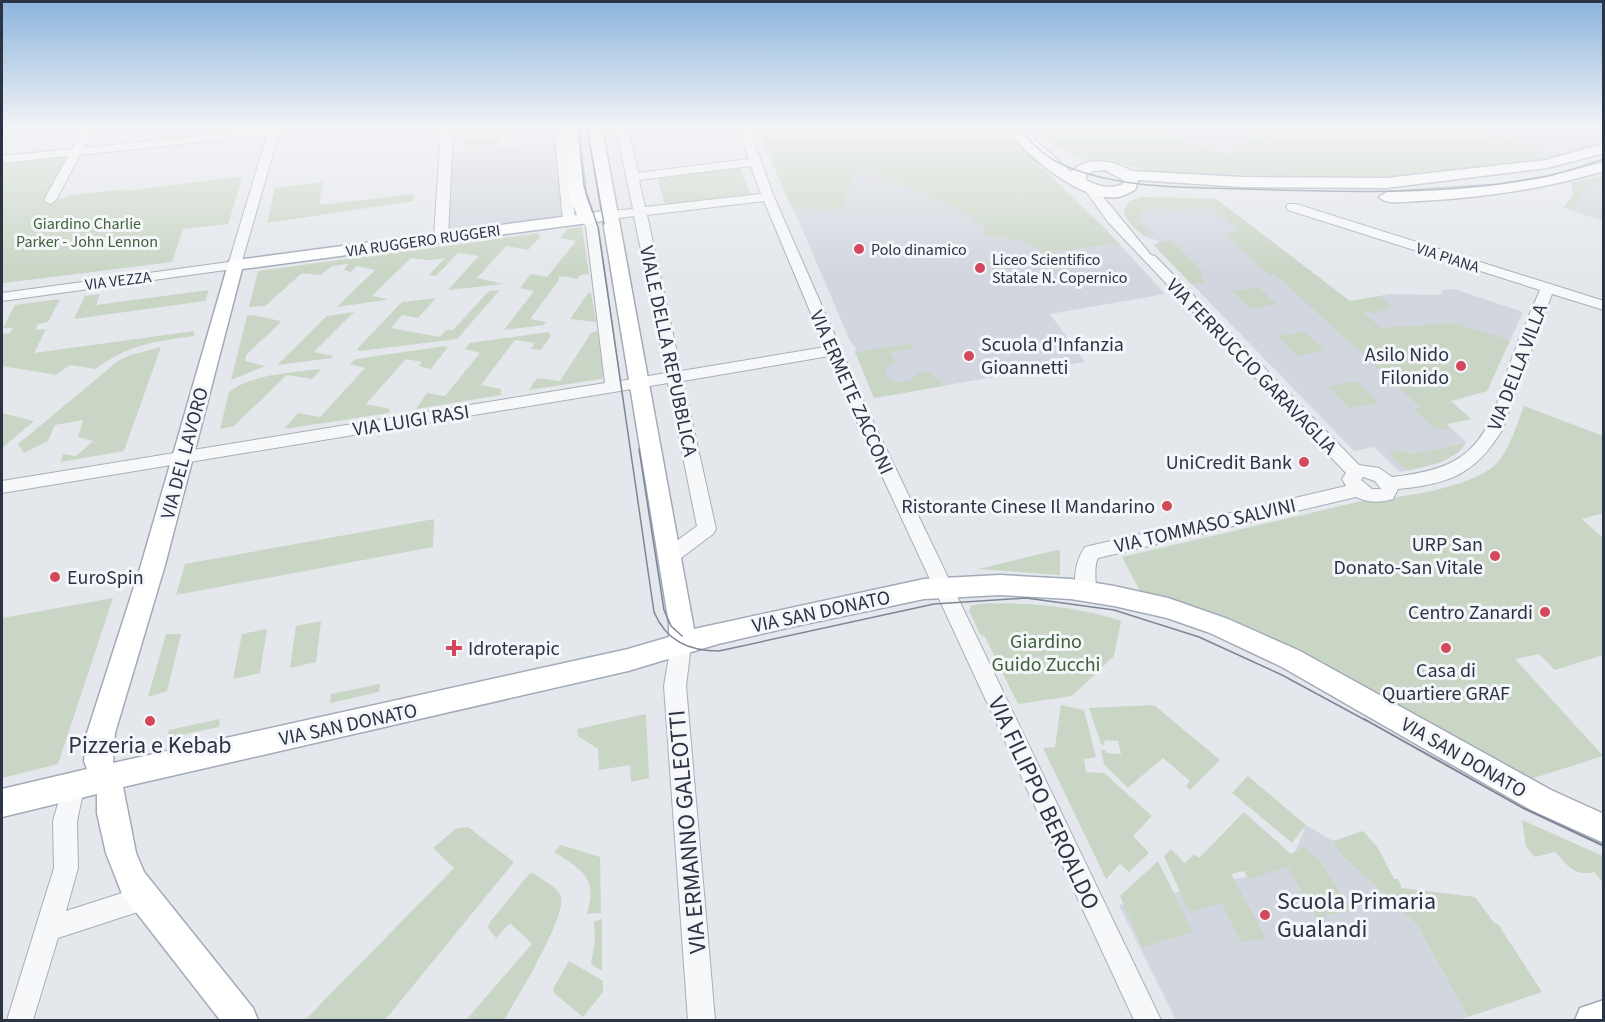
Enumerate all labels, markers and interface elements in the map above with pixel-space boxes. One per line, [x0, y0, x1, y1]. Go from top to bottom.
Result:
park label: Giardino Charlie Parker - John Lennon [16, 213, 158, 253]
street label: VIA RUGGERO RUGGERI [344, 219, 502, 263]
street label: VIA PIANA [1413, 237, 1482, 279]
place label: Polo dinamico [871, 239, 967, 261]
marker: Polo dinamico [852, 242, 866, 256]
street label: VIALE DELLA REPUBBLICA [632, 243, 704, 459]
place label: Liceo Scientifico Statale N. Copernico [992, 249, 1127, 289]
marker: Liceo Scientifico Statale N. Copernico [973, 261, 987, 275]
street label: VIA VEZZA [84, 266, 153, 296]
street label: VIA FERRUCCIO GARAVAGLIA [1160, 272, 1343, 461]
street label: VIA DELLA VILLA [1481, 300, 1555, 435]
street label: VIA ERMETE ZACCONI [802, 306, 900, 479]
place label: Scuola d'Infanzia Gioannetti [981, 331, 1124, 382]
place label: Asilo Nido Filonido [1365, 341, 1449, 392]
marker: Scuola d'Infanzia Gioannetti [962, 349, 976, 363]
marker: Asilo Nido Filonido [1454, 359, 1468, 373]
street label: VIA DEL LAVORO [154, 384, 216, 522]
street label: VIA LUIGI RASI [351, 398, 471, 444]
place label: UniCredit Bank [1166, 449, 1292, 477]
marker: UniCredit Bank [1297, 455, 1311, 469]
street label: VIA TOMMASO SALVINI [1112, 491, 1299, 560]
place label: Ristorante Cinese Il Mandarino [901, 493, 1155, 521]
marker: Ristorante Cinese Il Mandarino [1160, 499, 1174, 513]
place label: URP San Donato-San Vitale [1333, 531, 1483, 582]
marker: URP San Donato-San Vitale [1488, 549, 1502, 563]
place label: EuroSpin [67, 564, 144, 592]
marker: EuroSpin [48, 570, 62, 584]
street label: VIA SAN DONATO [749, 584, 893, 640]
place label: Centro Zanardi [1408, 599, 1533, 627]
marker: Centro Zanardi [1538, 605, 1552, 619]
park label: Giardino Guido Zucchi [992, 628, 1100, 679]
place label: Idroterapic [468, 635, 560, 663]
marker: Idroterapic [445, 639, 463, 657]
marker: Casa di Quartiere GRAF [1439, 641, 1453, 655]
place label: Casa di Quartiere GRAF [1382, 657, 1510, 708]
street label: VIA FILIPPO BEROALDO [979, 691, 1108, 916]
street label: VIA SAN DONATO [276, 697, 420, 753]
street label: VIA ERMANNO GALEOTTI [659, 709, 716, 955]
street label: VIA SAN DONATO [1396, 711, 1531, 805]
marker: Pizzeria e Kebab [143, 714, 157, 728]
place label: Pizzeria e Kebab [68, 728, 232, 763]
place label: Scuola Primaria Gualandi [1277, 884, 1436, 947]
marker: Scuola Primaria Gualandi [1258, 908, 1272, 922]

